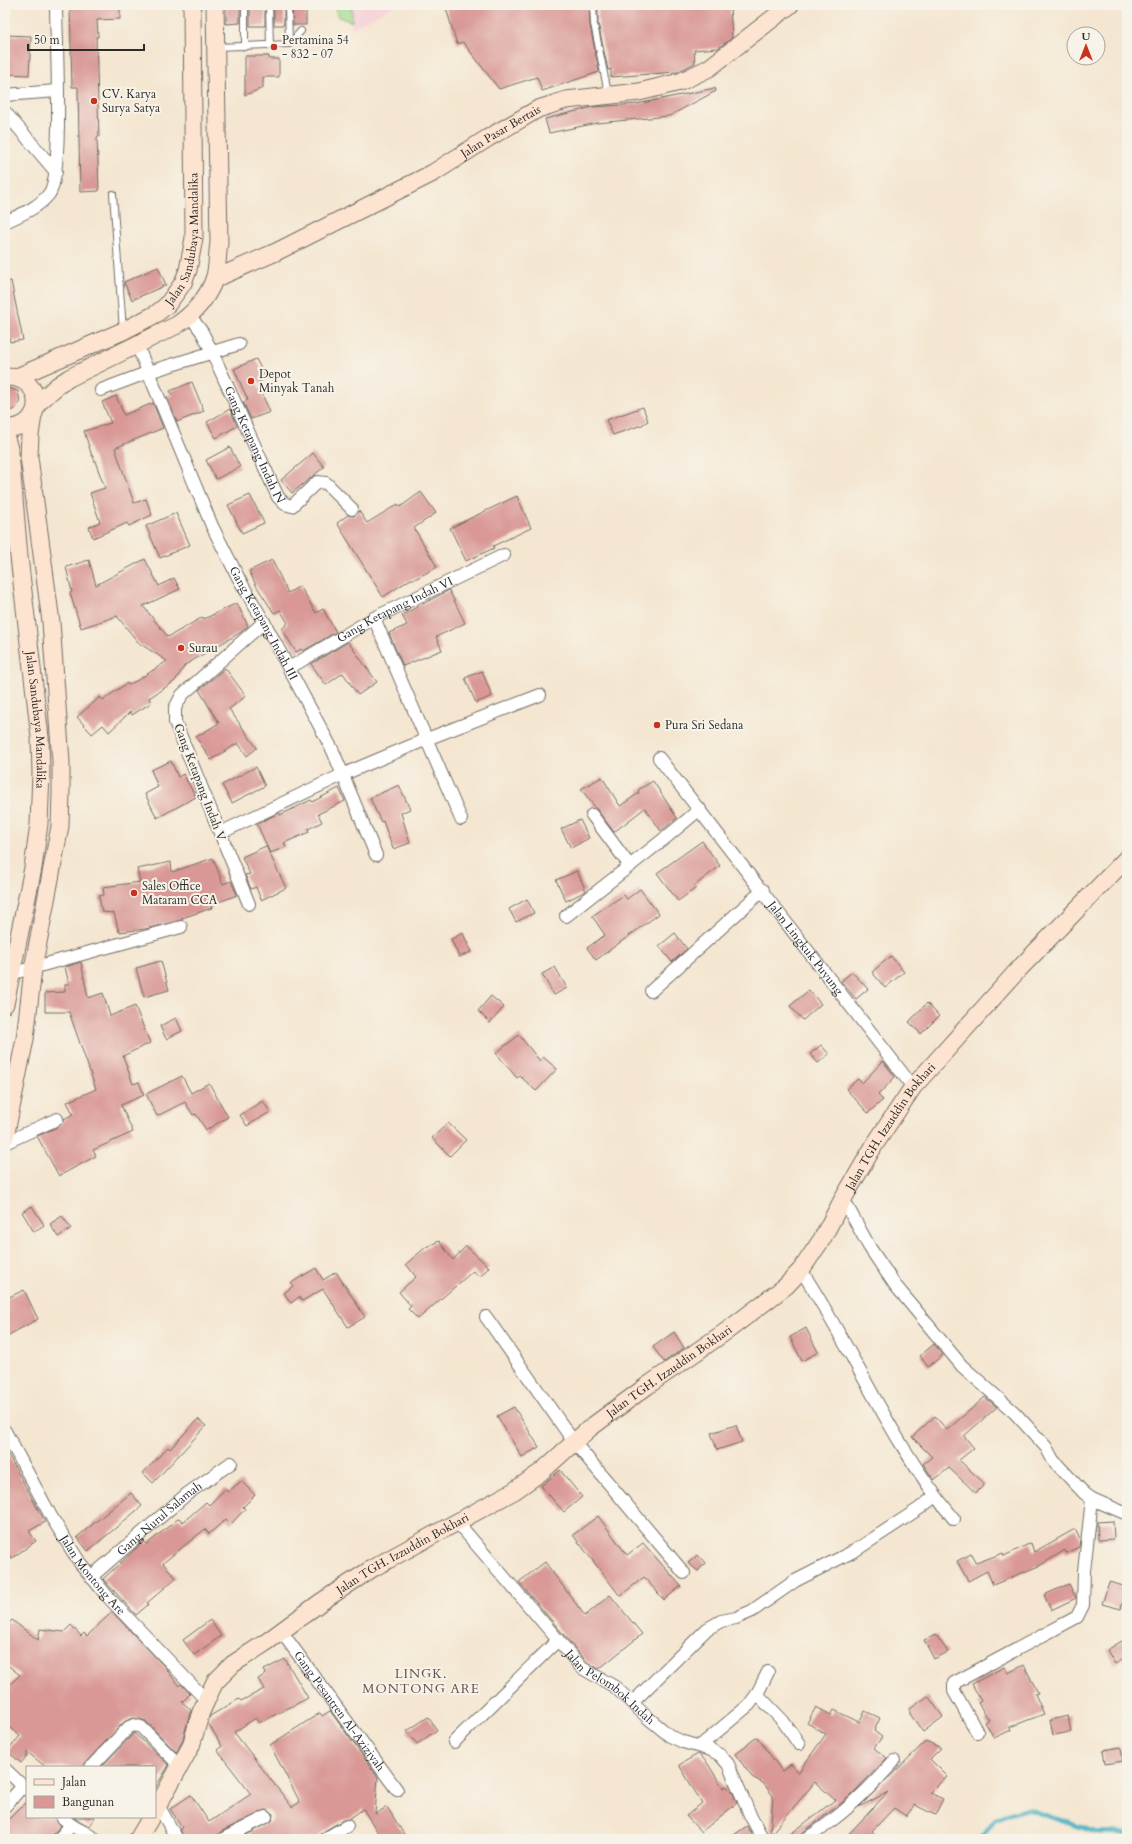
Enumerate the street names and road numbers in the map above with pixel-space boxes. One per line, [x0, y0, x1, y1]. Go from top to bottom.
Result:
street label: Jalan Pasar Bertais [456, 101, 543, 163]
street label: Jalan Sandubaya Mandalika [160, 172, 202, 310]
street label: Gang Ketapang Indah IV [221, 384, 289, 508]
street label: Gang Ketapang Indah III [226, 563, 302, 683]
street label: Gang Ketapang Indah VI [334, 573, 455, 646]
street label: Jalan Sandubaya Mandalika [22, 648, 49, 790]
street label: Gang Ketapang Indah V [170, 721, 230, 843]
street label: Jalan Lingkuk Puyung [763, 896, 847, 998]
street label: Jalan TGH. Izzuddin Bokhari [841, 1059, 939, 1195]
street label: Jalan TGH. Izzuddin Bokhari [601, 1321, 736, 1423]
street label: Gang Nurul Salamah [113, 1478, 206, 1559]
street label: Jalan TGH. Izzuddin Bokhari [331, 1509, 472, 1599]
street label: Jalan Montong Are [55, 1530, 129, 1618]
street label: Jalan Pelombok Indah [560, 1645, 658, 1728]
street label: Gang Pesantren Al-Aziziyah [290, 1648, 389, 1775]

